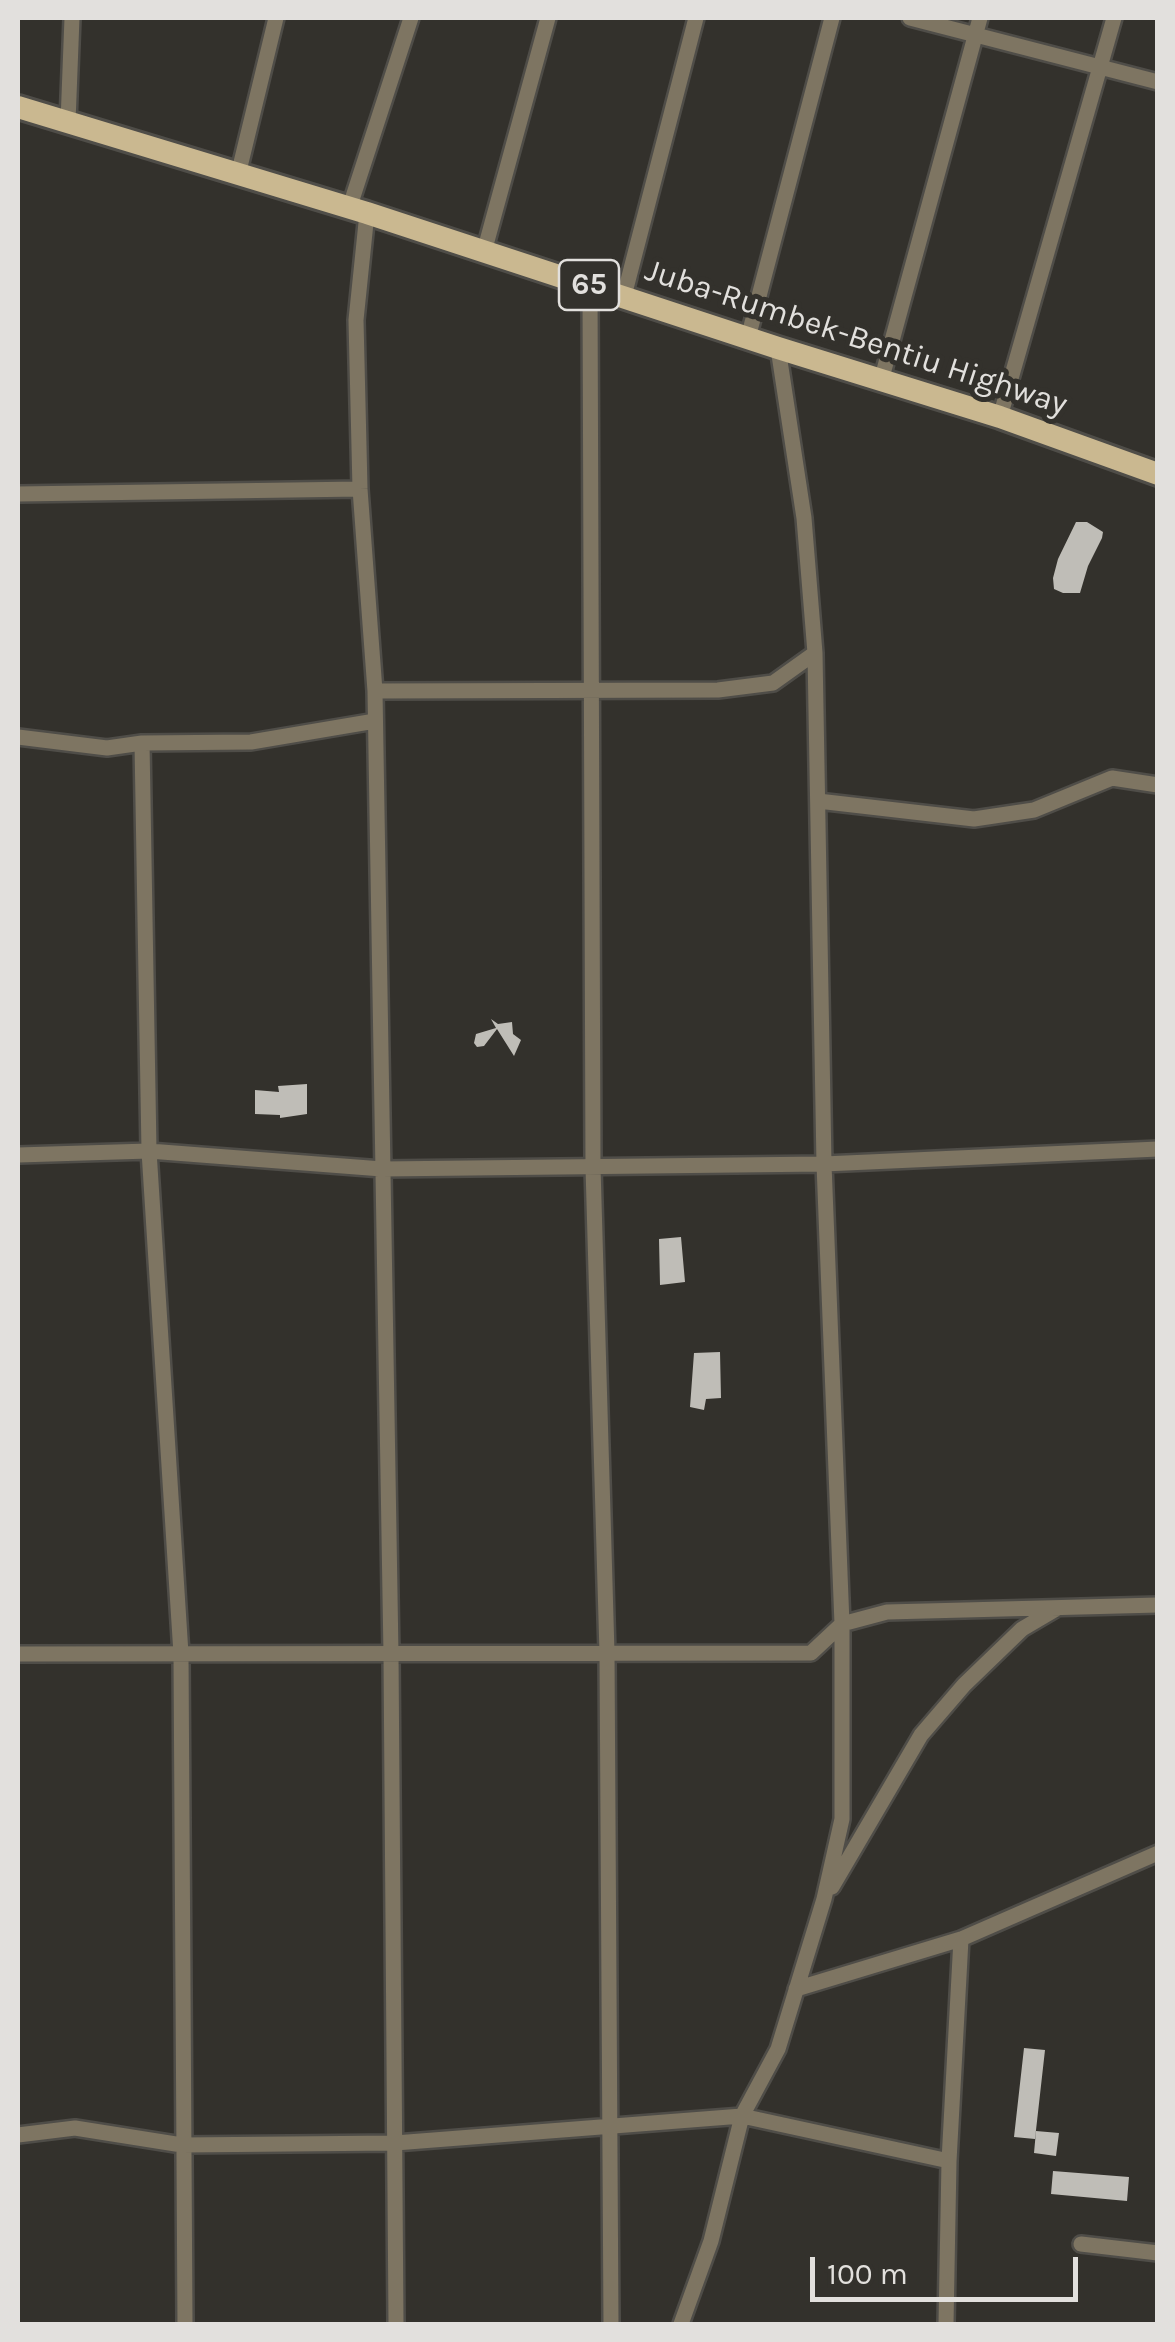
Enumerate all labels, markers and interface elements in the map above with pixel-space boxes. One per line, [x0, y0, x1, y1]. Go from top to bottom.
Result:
street label: Juba-Rumbek-Bentiu Highway [640, 252, 1072, 424]
road number: 65 [559, 260, 619, 310]
scale bar [815, 2237, 1082, 2299]
text: 100 m [827, 2256, 908, 2292]

